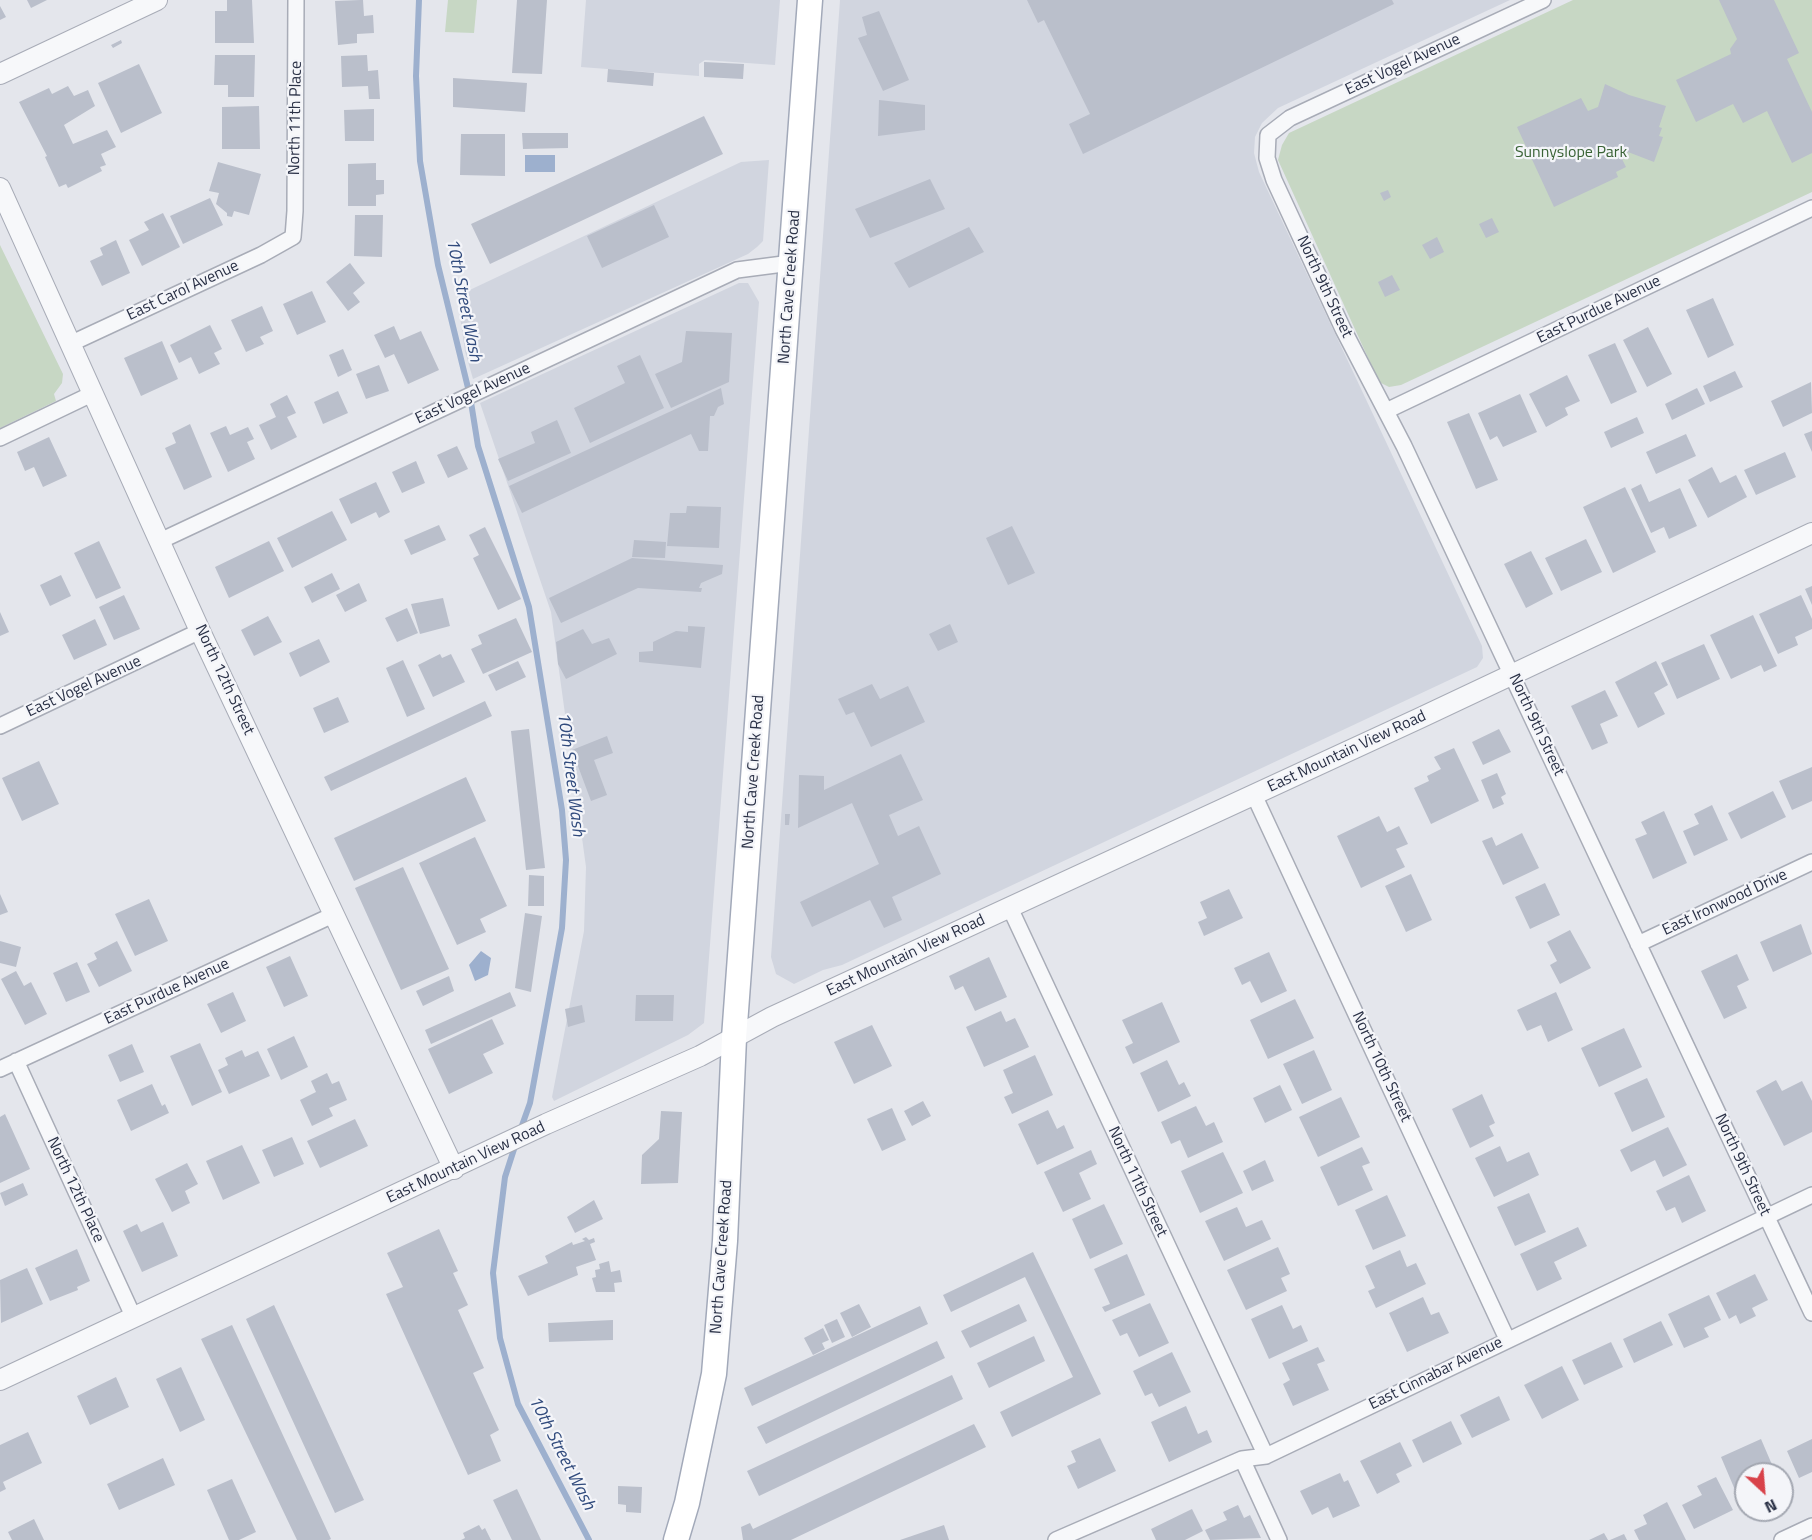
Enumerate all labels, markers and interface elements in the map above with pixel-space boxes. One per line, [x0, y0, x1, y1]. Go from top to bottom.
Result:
street label: East Vogel Avenue [1343, 30, 1463, 100]
street label: North 11th Place [285, 61, 307, 175]
park label: Sunnyslope Park [1515, 143, 1627, 163]
street label: North Cave Creek Road [775, 209, 805, 365]
street label: North 9th Street [1292, 233, 1356, 341]
water label: 10th Street Wash [440, 236, 486, 364]
street label: East Carol Avenue [124, 257, 242, 325]
street label: East Purdue Avenue [1534, 272, 1664, 348]
street label: East Vogel Avenue [413, 359, 533, 429]
street label: North 12th Street [190, 622, 258, 738]
street label: East Vogel Avenue [24, 652, 144, 722]
street label: North 9th Street [1504, 671, 1568, 779]
street label: North Cave Creek Road [739, 694, 769, 850]
street label: East Mountain View Road [1265, 707, 1429, 797]
water label: 10th Street Wash [552, 710, 588, 838]
street label: East Ironwood Drive [1659, 866, 1791, 940]
street label: East Mountain View Road [824, 911, 988, 1001]
street label: East Purdue Avenue [102, 955, 232, 1029]
street label: North 10th Street [1347, 1009, 1415, 1125]
street label: North 9th Street [1710, 1111, 1774, 1219]
street label: East Mountain View Road [384, 1118, 548, 1208]
street label: North 11th Street [1103, 1124, 1171, 1240]
street label: North 12th Place [42, 1134, 108, 1246]
street label: North Cave Creek Road [707, 1179, 737, 1335]
street label: East Cinnabar Avenue [1366, 1333, 1506, 1415]
water label: 10th Street Wash [523, 1392, 599, 1514]
north arrow [1734, 1462, 1794, 1522]
text: N [1761, 1493, 1781, 1520]

